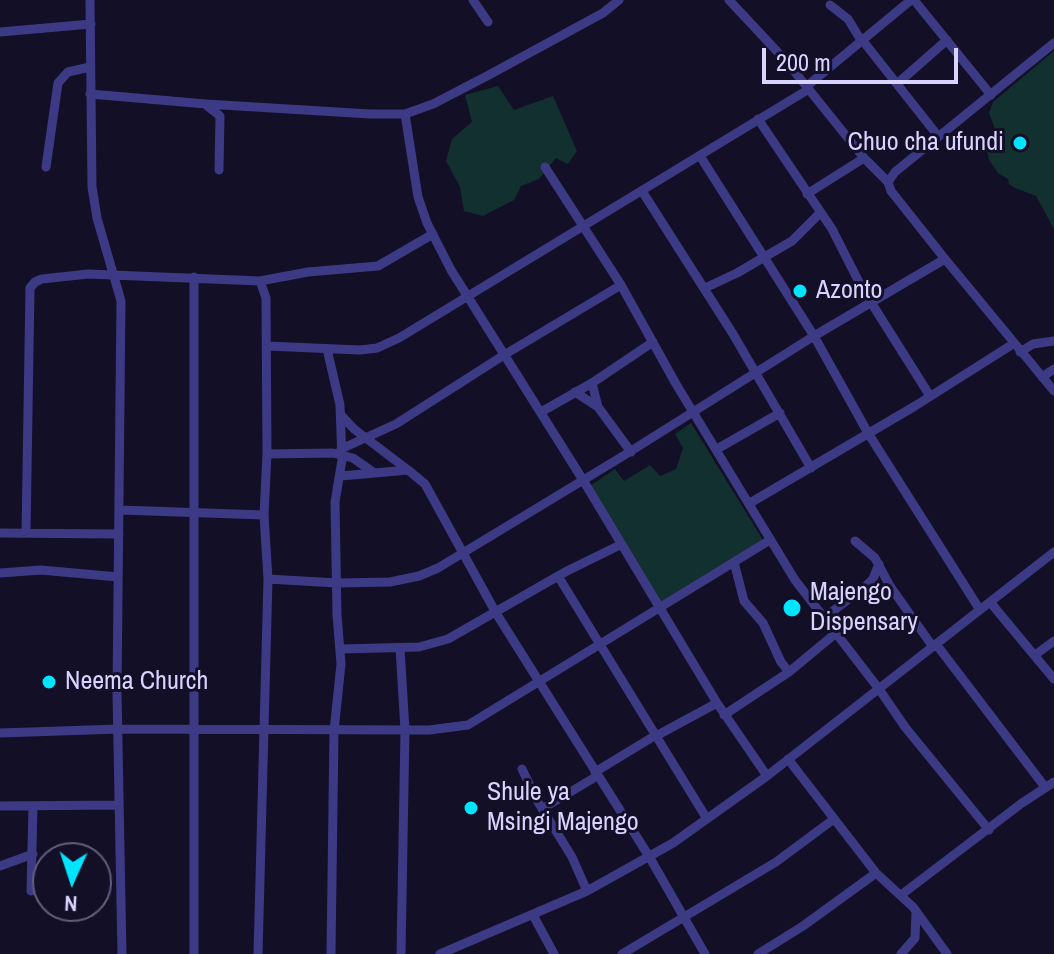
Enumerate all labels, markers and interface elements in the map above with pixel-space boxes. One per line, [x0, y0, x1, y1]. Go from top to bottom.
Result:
scale bar [766, 32, 962, 82]
text: 200 m [776, 46, 831, 78]
place label: Chuo cha ufundi [848, 127, 1004, 159]
marker: Chuo cha ufundi [1011, 134, 1029, 152]
place label: Azonto [816, 275, 882, 307]
marker: Azonto [791, 282, 809, 300]
place label: Majengo Dispensary [810, 577, 918, 638]
marker: Majengo Dispensary [781, 597, 803, 619]
place label: Neema Church [65, 666, 208, 698]
marker: Neema Church [40, 673, 58, 691]
place label: Shule ya Msingi Majengo [487, 777, 639, 838]
marker: Shule ya Msingi Majengo [462, 799, 480, 817]
north arrow [32, 842, 112, 922]
text: N [64, 889, 78, 919]

